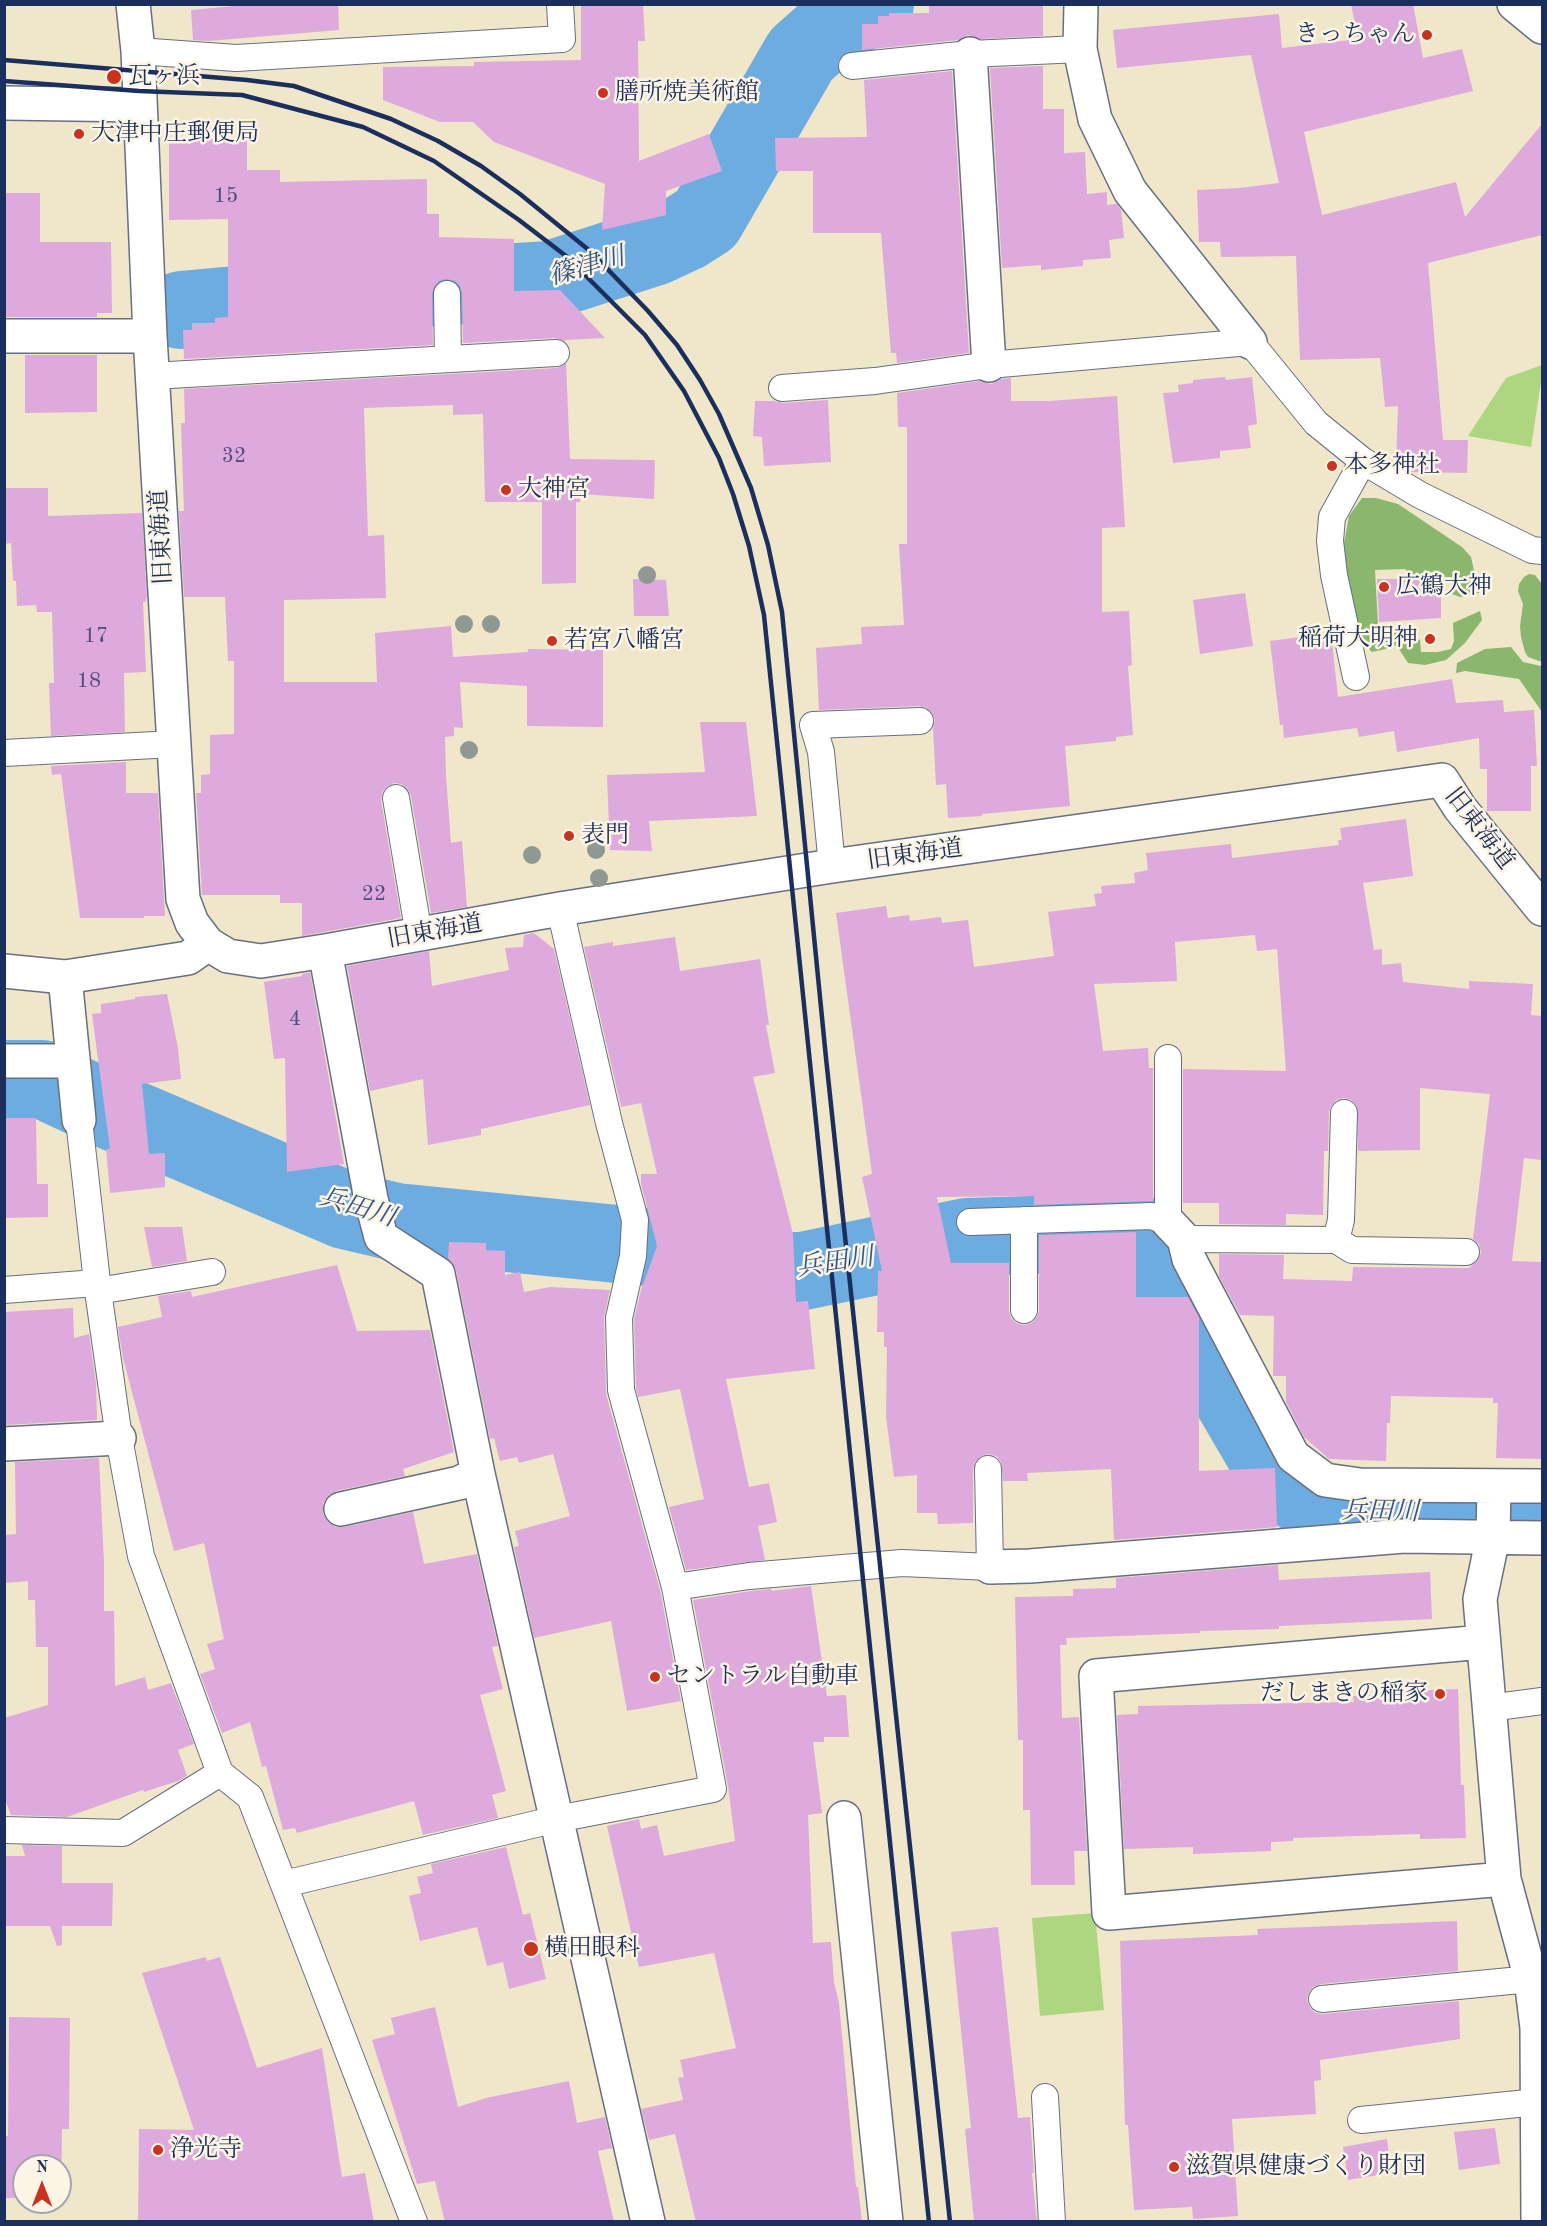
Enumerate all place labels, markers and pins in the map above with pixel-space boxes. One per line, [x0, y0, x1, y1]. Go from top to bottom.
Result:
place label: きっちゃん [1295, 21, 1415, 49]
marker: きっちゃん [1420, 28, 1434, 42]
place label: 瓦ヶ浜 [128, 63, 200, 91]
marker: 瓦ヶ浜 [105, 68, 123, 86]
place label: 膳所焼美術館 [615, 79, 759, 107]
marker: 膳所焼美術館 [596, 86, 610, 100]
place label: 大津中庄郵便局 [91, 120, 259, 148]
marker: 大津中庄郵便局 [72, 127, 86, 141]
place label: 本多神社 [1344, 452, 1440, 480]
marker: 本多神社 [1325, 459, 1339, 473]
place label: 大神宮 [518, 476, 590, 504]
marker: 大神宮 [499, 483, 513, 497]
place label: 広鶴大神 [1396, 573, 1492, 601]
marker: 広鶴大神 [1377, 580, 1391, 594]
place label: 稲荷大明神 [1298, 625, 1418, 653]
place label: 若宮八幡宮 [564, 627, 684, 655]
marker: 稲荷大明神 [1423, 632, 1437, 646]
marker: 若宮八幡宮 [545, 634, 559, 648]
place label: 表門 [581, 822, 629, 850]
marker: 表門 [562, 829, 576, 843]
place label: セントラル自動車 [667, 1663, 859, 1691]
marker: セントラル自動車 [648, 1670, 662, 1684]
place label: だしまきの稲家 [1260, 1680, 1428, 1708]
marker: だしまきの稲家 [1433, 1687, 1447, 1701]
place label: 横田眼科 [544, 1935, 640, 1963]
marker: 横田眼科 [522, 1940, 540, 1958]
place label: 浄光寺 [170, 2136, 242, 2164]
marker: 浄光寺 [151, 2143, 165, 2157]
place label: 滋賀県健康づくり財団 [1186, 2153, 1426, 2181]
marker: 滋賀県健康づくり財団 [1167, 2160, 1181, 2174]

